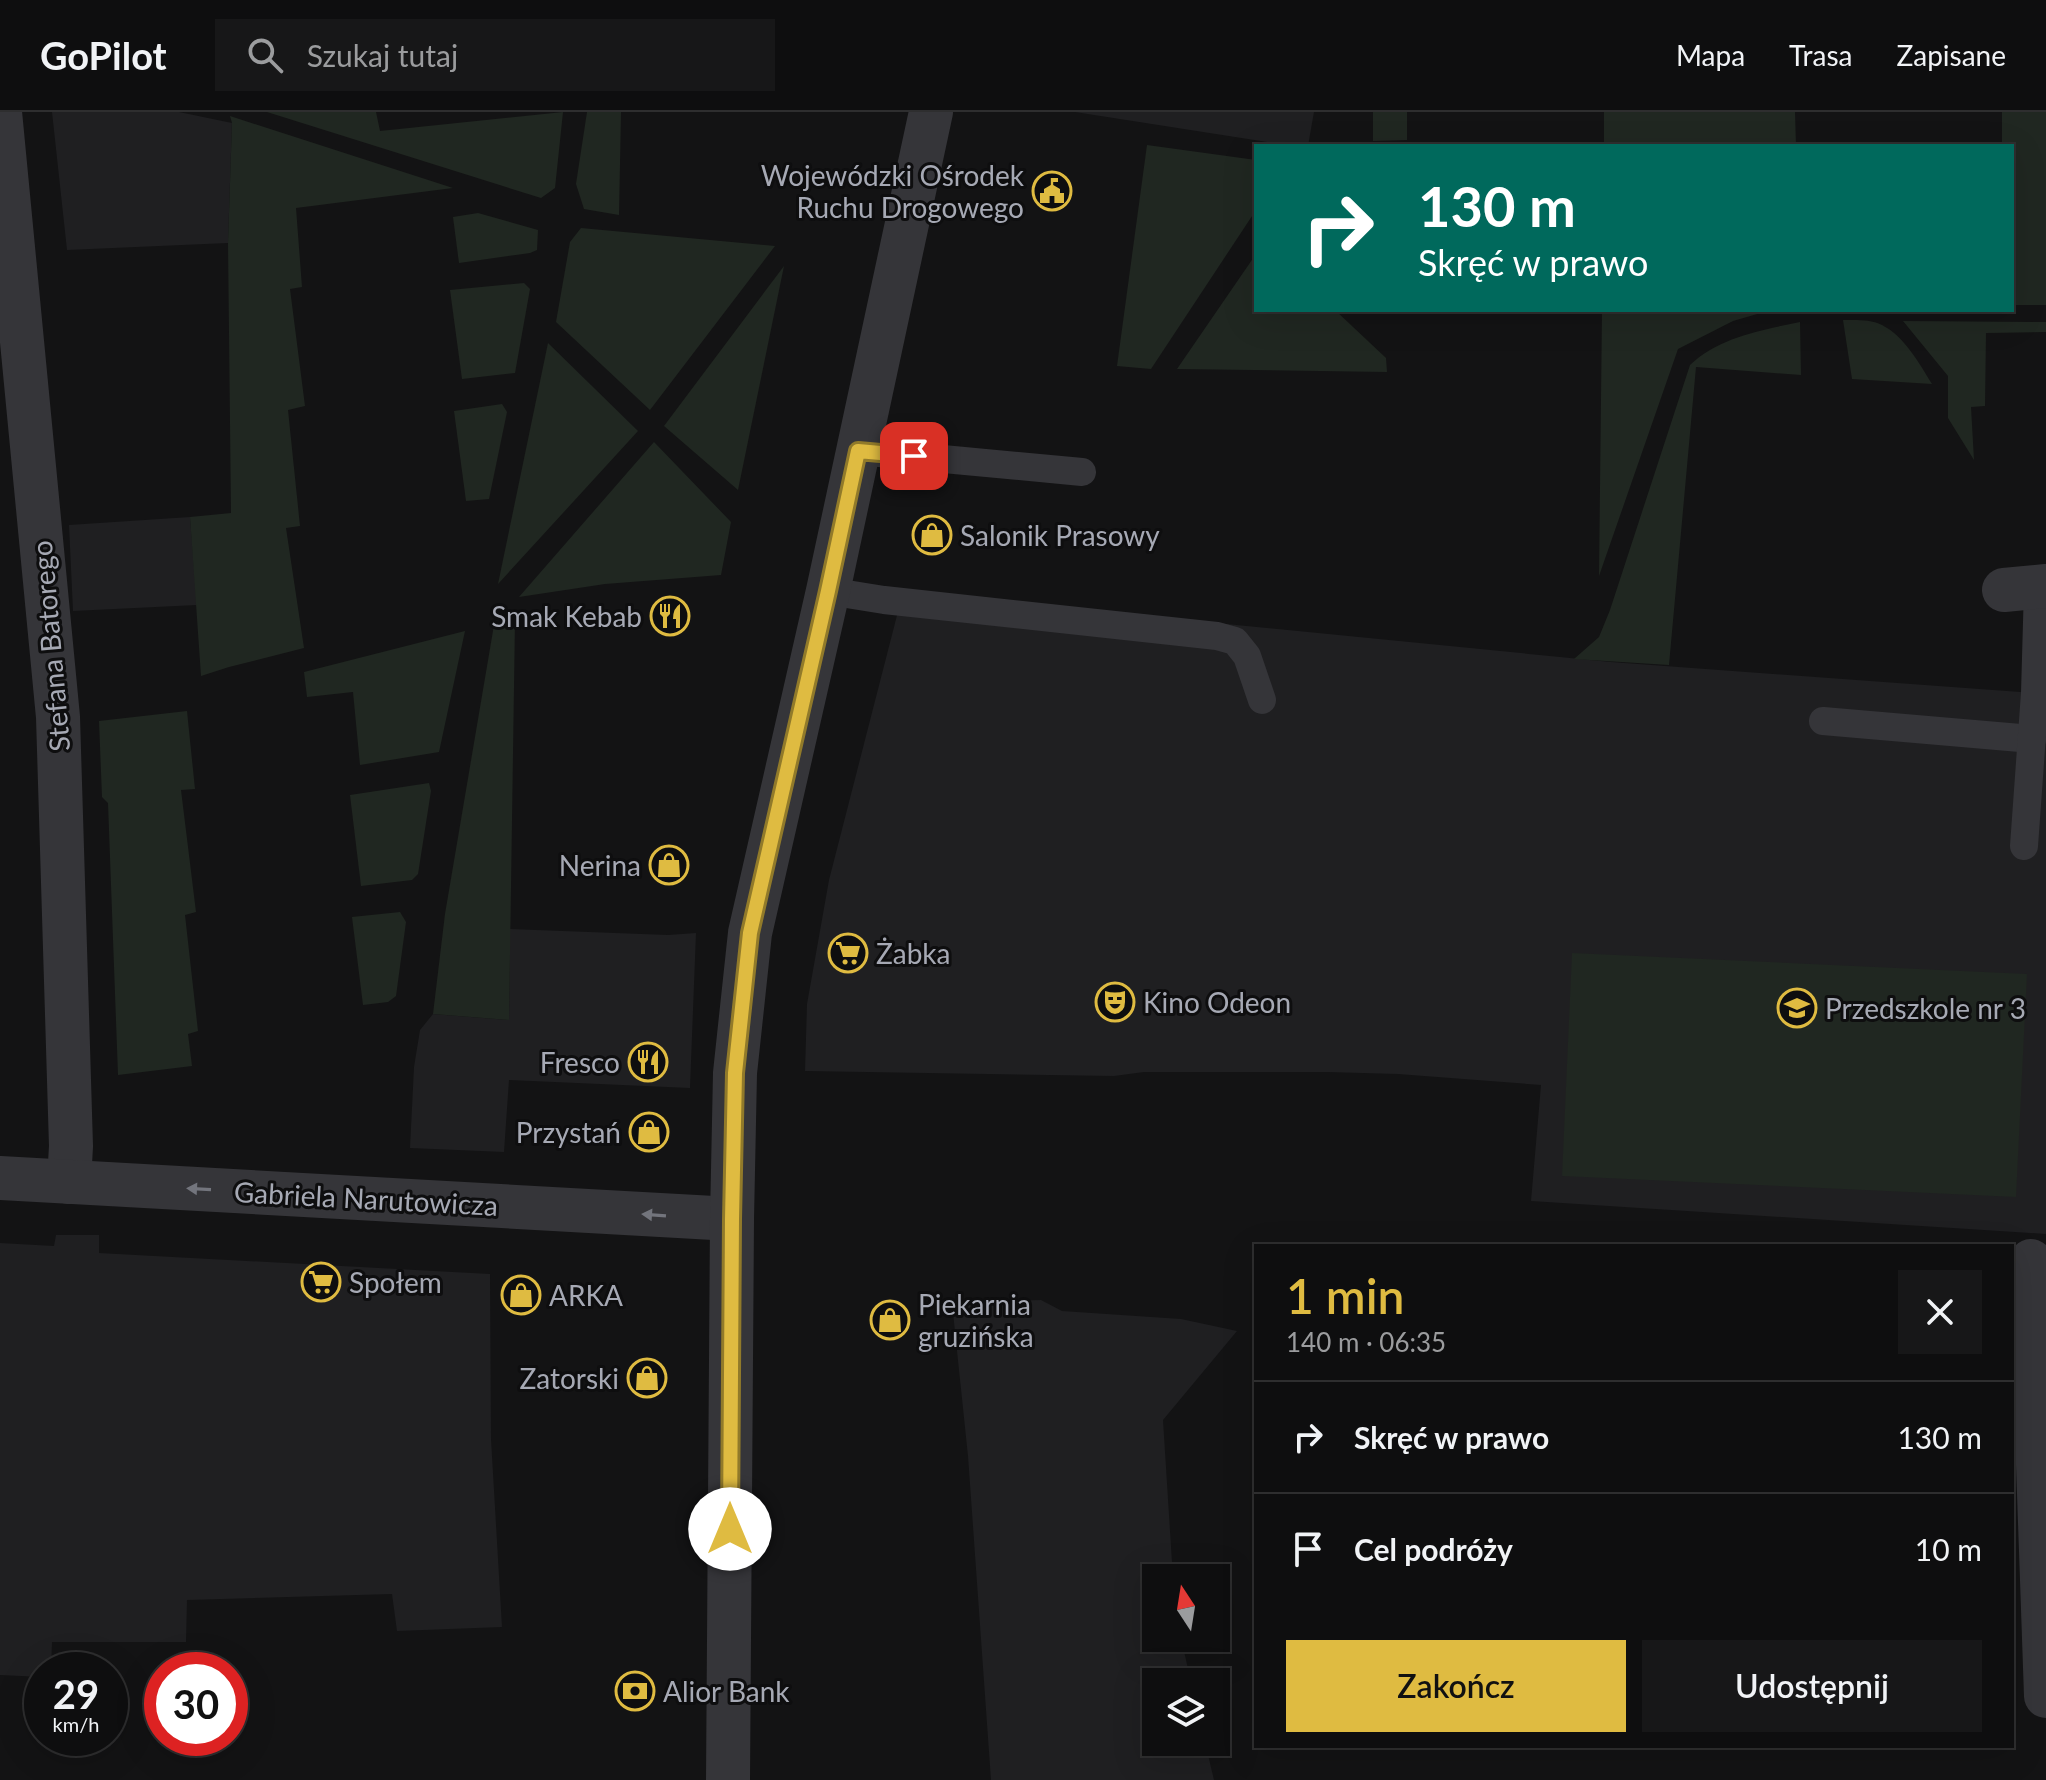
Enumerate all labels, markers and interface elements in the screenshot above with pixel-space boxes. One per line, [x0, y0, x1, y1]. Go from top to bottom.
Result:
search box [215, 19, 775, 91]
text: GoPilot [40, 32, 167, 78]
icon: search [243, 33, 287, 77]
text: Szukaj tutaj [307, 37, 458, 73]
text: Mapa [1676, 38, 1745, 72]
text: Trasa [1789, 38, 1852, 72]
text: Zapisane [1896, 38, 2006, 72]
place label: Wojewódzki Ośrodek Ruchu Drogowego [761, 158, 1025, 224]
public building icon: Wojewódzki Ośrodek Ruchu Drogowego [1031, 170, 1073, 212]
text: 130 m [1418, 172, 1576, 239]
icon: right [1286, 176, 1390, 280]
text: Skręć w prawo [1418, 240, 1649, 284]
pin [880, 422, 948, 490]
icon: arrive [892, 434, 936, 478]
shop icon: Salonik Prasowy [911, 514, 953, 556]
place label: Salonik Prasowy [960, 518, 1160, 552]
street label: Stefana Batorego [24, 539, 76, 753]
restaurant icon: Smak Kebab [649, 595, 691, 637]
place label: Smak Kebab [491, 599, 642, 633]
shop icon: Nerina [648, 844, 690, 886]
place label: Nerina [559, 848, 641, 882]
supermarket icon: Żabka [827, 932, 869, 974]
place label: Żabka [876, 936, 951, 970]
theatre icon: Kino Odeon [1094, 981, 1136, 1023]
place label: Kino Odeon [1143, 985, 1291, 1019]
school or university icon: Przedszkole nr 3 [1776, 987, 1818, 1029]
place label: Przedszkole nr 3 [1825, 991, 2026, 1025]
restaurant icon: Fresco [627, 1041, 669, 1083]
place label: Fresco [540, 1045, 620, 1079]
shop icon: Przystań [628, 1111, 670, 1153]
place label: Przystań [516, 1115, 621, 1149]
street label: Gabriela Narutowicza [233, 1174, 499, 1222]
one-way arrow [186, 1182, 211, 1195]
one-way arrow [641, 1208, 666, 1221]
supermarket icon: Społem [300, 1261, 342, 1303]
place label: Społem [349, 1265, 442, 1299]
text: 1 min [1286, 1267, 1404, 1324]
button: close [1898, 1270, 1982, 1354]
shop icon: ARKA [500, 1274, 542, 1316]
place label: ARKA [549, 1278, 623, 1312]
place label: Piekarnia gruzińska [918, 1287, 1034, 1353]
shop icon: Piekarnia gruzińska [869, 1299, 911, 1341]
text: 140 m · 06:35 [1286, 1326, 1446, 1358]
shop icon: Zatorski [626, 1357, 668, 1399]
place label: Zatorski [519, 1361, 619, 1395]
icon: right [1286, 1415, 1330, 1459]
text: Skręć w prawo [1354, 1419, 1549, 1455]
text: 130 m [1897, 1419, 1982, 1455]
position arrow [688, 1487, 772, 1571]
icon: arrive [1286, 1527, 1330, 1571]
text: Cel podróży [1354, 1531, 1513, 1567]
text: 10 m [1915, 1531, 1982, 1567]
north arrow [1142, 1564, 1230, 1652]
map controls [1142, 1564, 1230, 1756]
button: Zakończ [1286, 1640, 1626, 1732]
button: Udostępnij [1642, 1640, 1982, 1732]
speed limit sign: 30 [144, 1652, 248, 1756]
button: layers [1142, 1668, 1230, 1756]
text: 29 [53, 1670, 99, 1718]
bank icon: Alior Bank [614, 1670, 656, 1712]
place label: Alior Bank [663, 1674, 790, 1708]
text: km/h [53, 1712, 99, 1736]

